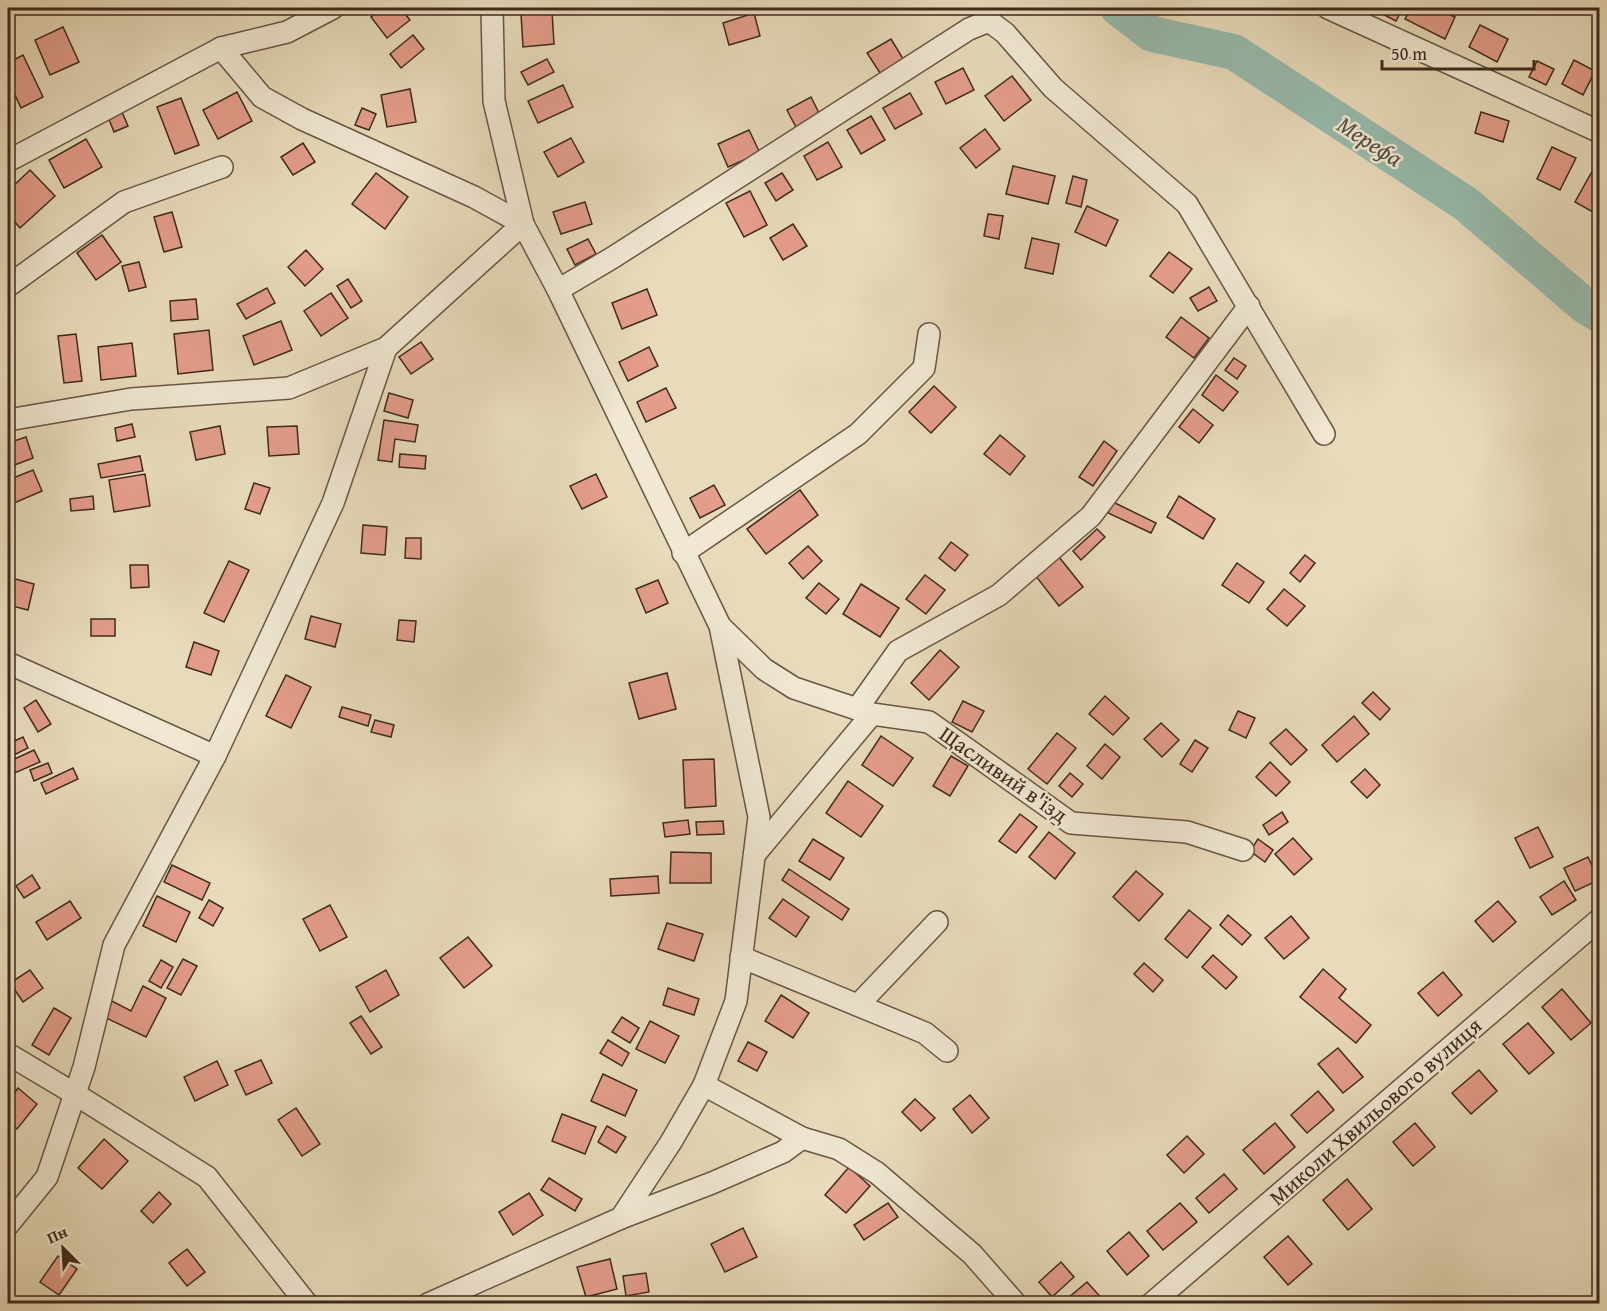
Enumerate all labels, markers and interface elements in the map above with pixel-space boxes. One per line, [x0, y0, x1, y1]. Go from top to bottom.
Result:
scale bar [1382, 33, 1534, 71]
text: 50 m [1391, 40, 1427, 67]
water label: Мерефа [1330, 107, 1410, 175]
street label: Щасливий в'їзд [933, 718, 1075, 830]
street label: Миколи Хвильового вулиця [1262, 1010, 1488, 1212]
north arrow [33, 1218, 93, 1278]
text: Пн [43, 1219, 71, 1249]

